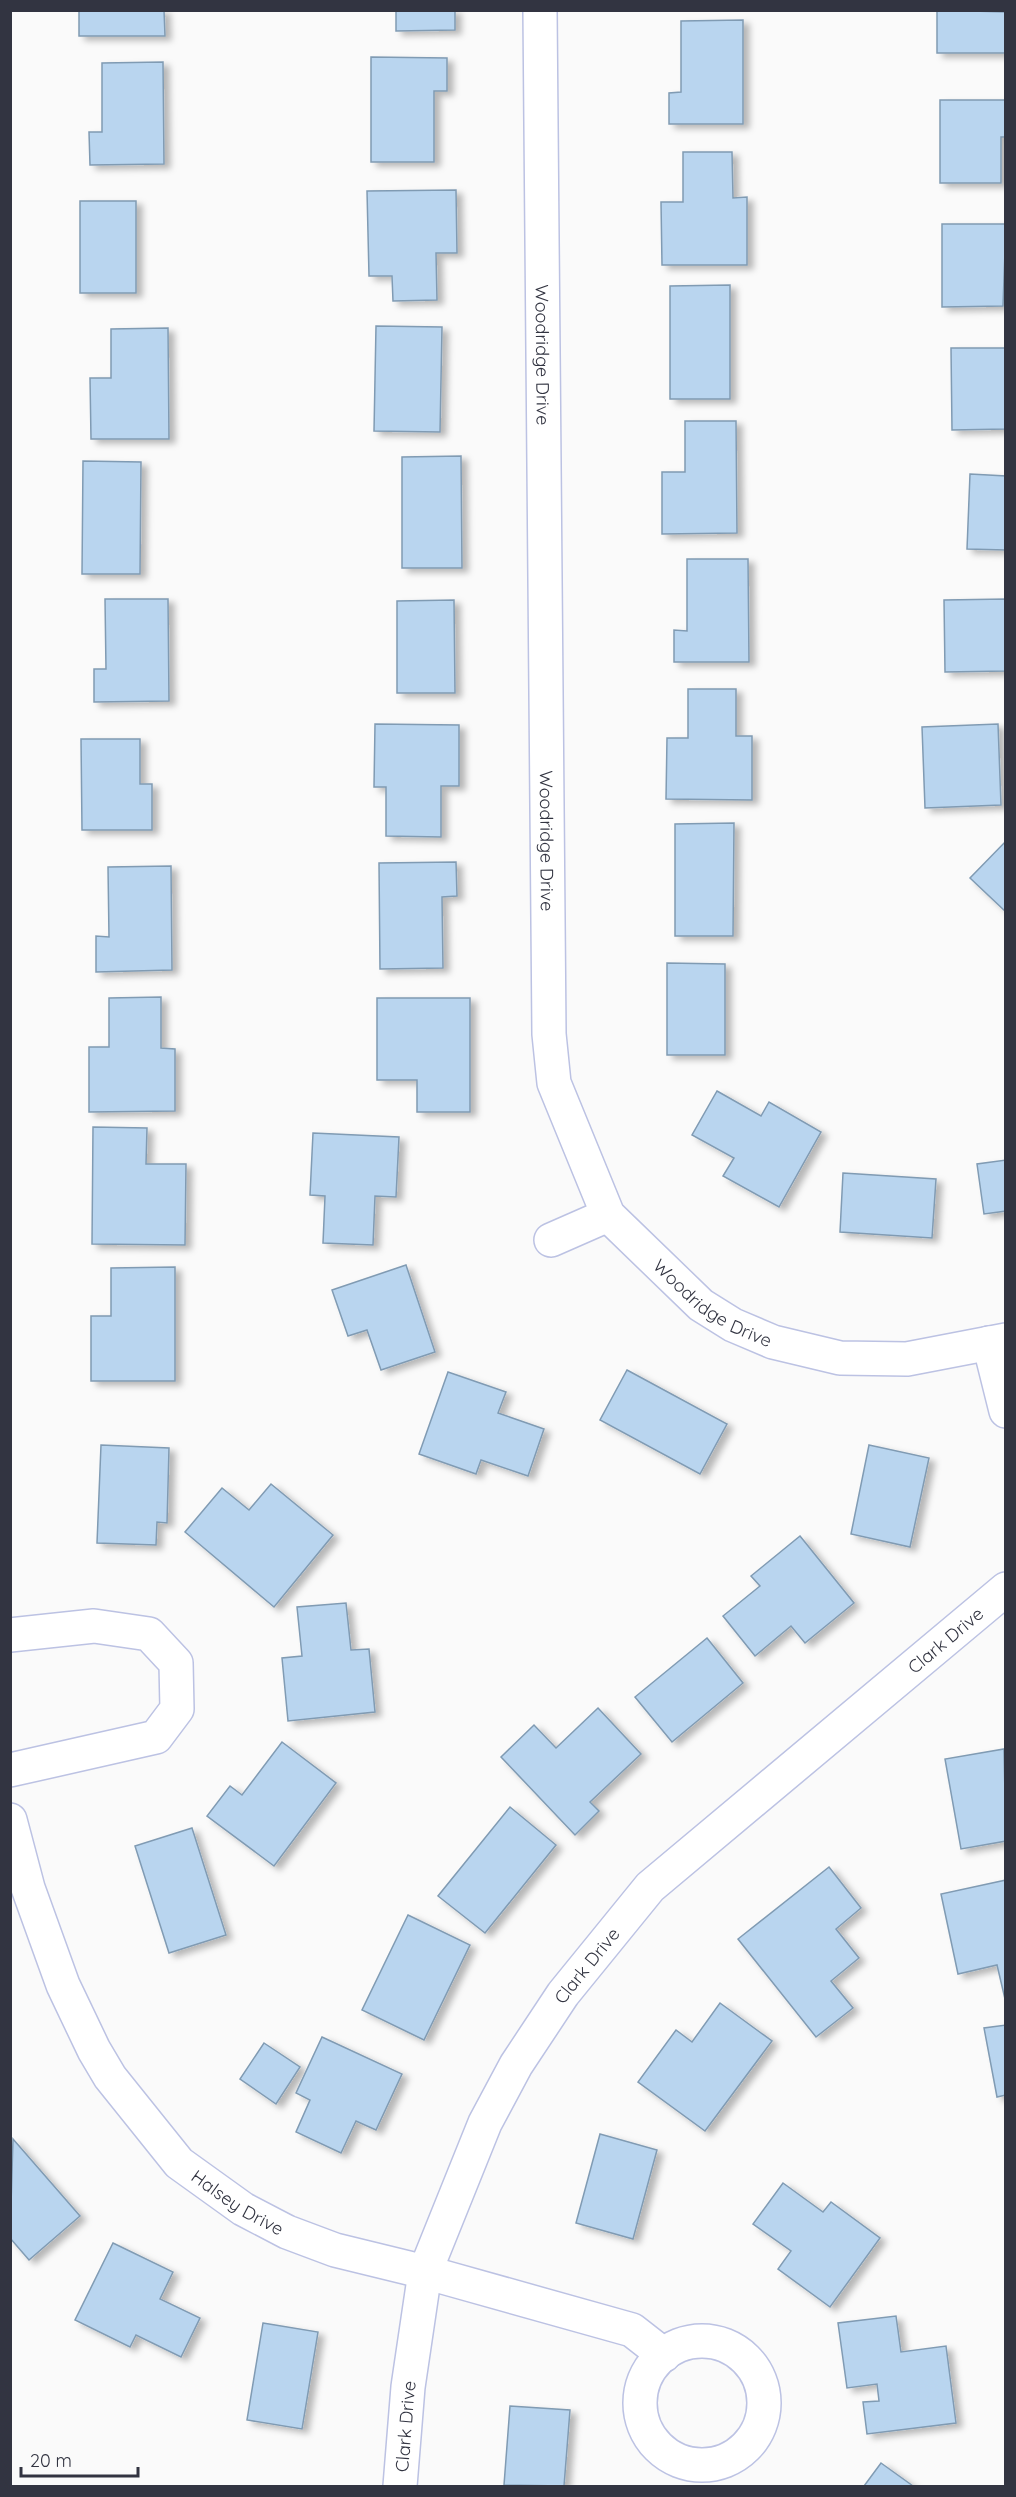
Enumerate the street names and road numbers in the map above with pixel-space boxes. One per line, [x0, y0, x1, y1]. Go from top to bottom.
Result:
street label: Woodridge Drive [531, 284, 555, 426]
street label: Woodridge Drive [535, 770, 559, 911]
street label: Woodridge Drive [649, 1254, 776, 1352]
street label: Clark Drive [903, 1602, 988, 1678]
street label: Clark Drive [548, 1923, 624, 2008]
street label: Halsey Drive [187, 2164, 288, 2240]
street label: Clark Drive [390, 2379, 420, 2473]

